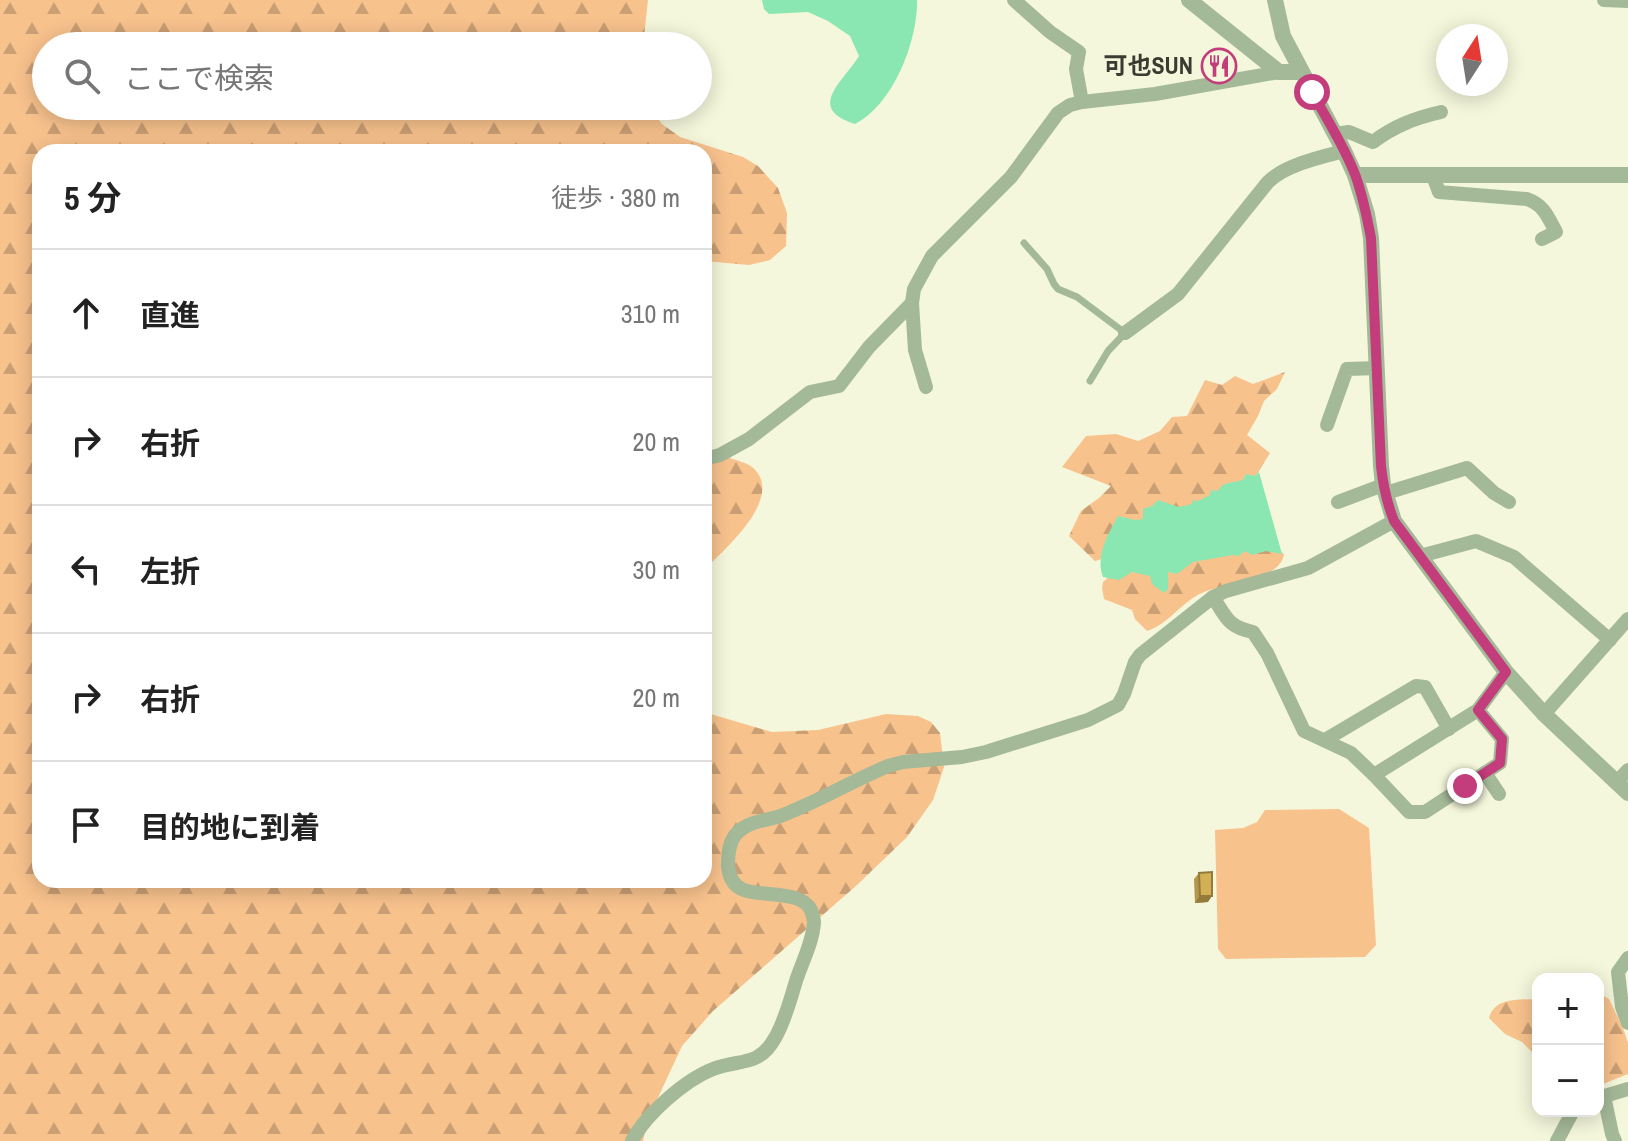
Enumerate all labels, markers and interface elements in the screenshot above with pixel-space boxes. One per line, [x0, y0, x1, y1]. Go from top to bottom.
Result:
north arrow [1436, 24, 1508, 96]
search box [32, 32, 712, 120]
restaurant icon: 可也SUN [1200, 47, 1238, 85]
place label: 可也SUN [1103, 49, 1193, 81]
icon: search [60, 54, 104, 98]
text: ここで検索 [124, 58, 274, 98]
route start [1294, 74, 1330, 110]
text: 5 分 [64, 175, 121, 221]
text: 徒歩 · 380 m [551, 180, 680, 215]
icon: ahead [64, 291, 108, 335]
text: 直進 [140, 295, 200, 335]
text: 310 m [621, 296, 680, 331]
icon: right [64, 419, 108, 463]
text: 右折 [140, 423, 200, 463]
text: 20 m [633, 424, 680, 459]
icon: left [64, 547, 108, 591]
text: 左折 [140, 551, 200, 591]
text: 30 m [633, 552, 680, 587]
icon: right [64, 675, 108, 719]
text: 右折 [140, 679, 200, 719]
text: 20 m [633, 680, 680, 715]
route end [1447, 768, 1483, 804]
icon: arrive [64, 803, 108, 847]
text: 目的地に到着 [140, 807, 320, 847]
map controls [1532, 973, 1604, 1117]
button: + [1532, 973, 1604, 1045]
button: − [1532, 1045, 1604, 1117]

